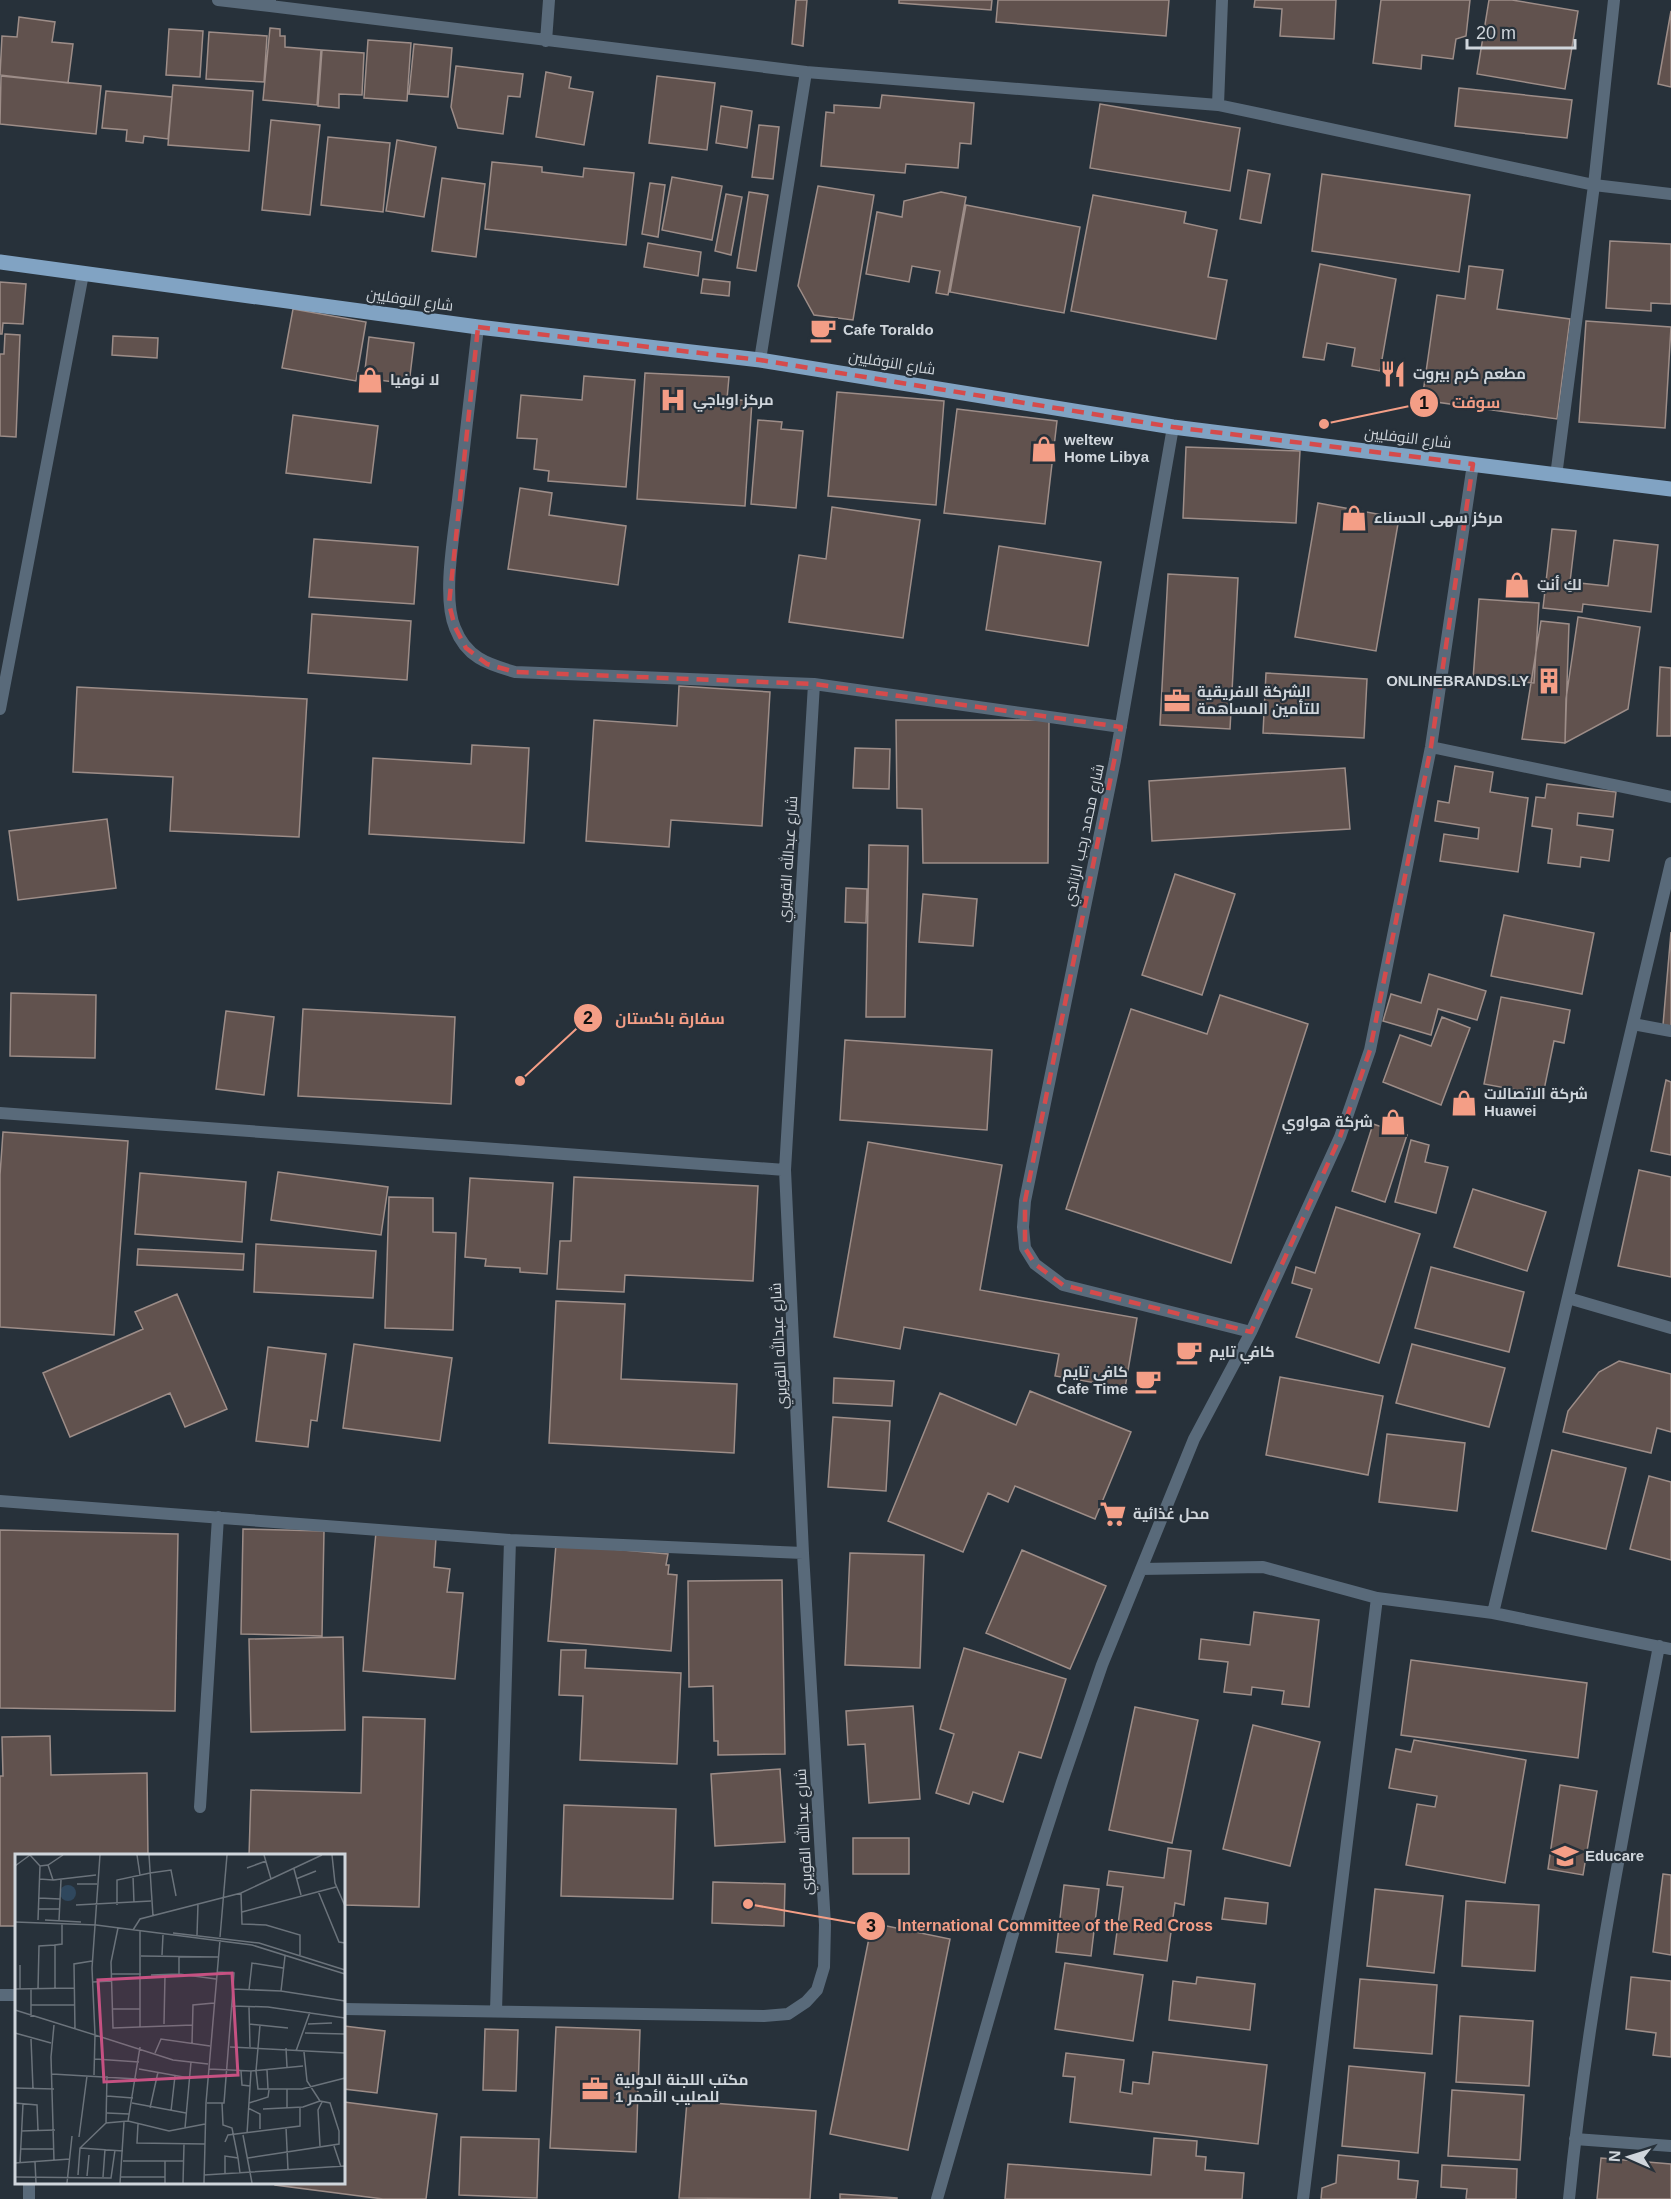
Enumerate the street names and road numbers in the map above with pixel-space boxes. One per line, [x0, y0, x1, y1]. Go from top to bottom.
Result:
street label: شارع النوفليين [365, 285, 455, 317]
street label: شارع النوفليين [847, 347, 937, 381]
street label: شارع النوفليين [1363, 424, 1453, 454]
street label: شارع محمد رجب الزائدي [1060, 762, 1111, 908]
street label: شارع عبدالله القويري [774, 795, 804, 923]
street label: شارع عبدالله القويري [766, 1282, 794, 1410]
street label: شارع عبدالله القويري [791, 1768, 819, 1896]

